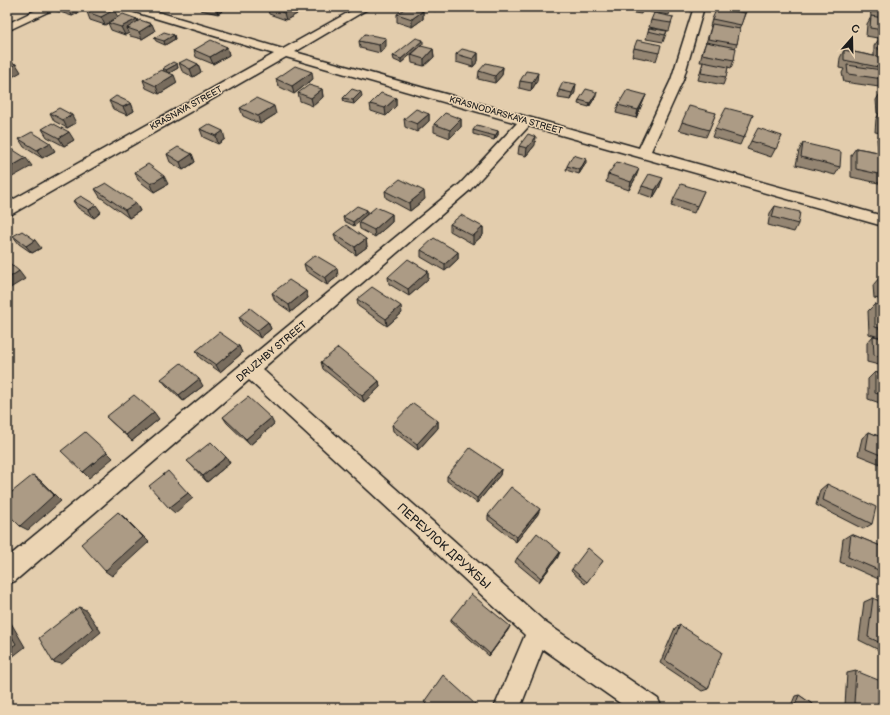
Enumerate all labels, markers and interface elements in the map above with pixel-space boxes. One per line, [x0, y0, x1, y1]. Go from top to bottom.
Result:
north arrow [832, 18, 872, 58]
text: С [849, 22, 861, 37]
street label: KRASNAYA STREET [148, 84, 225, 133]
street label: KRASNODARSKAYA STREET [448, 94, 564, 137]
street label: DRUZHBY STREET [234, 319, 309, 385]
street label: ПЕРЕУЛОК ДРУЖБЫ [394, 500, 494, 592]

